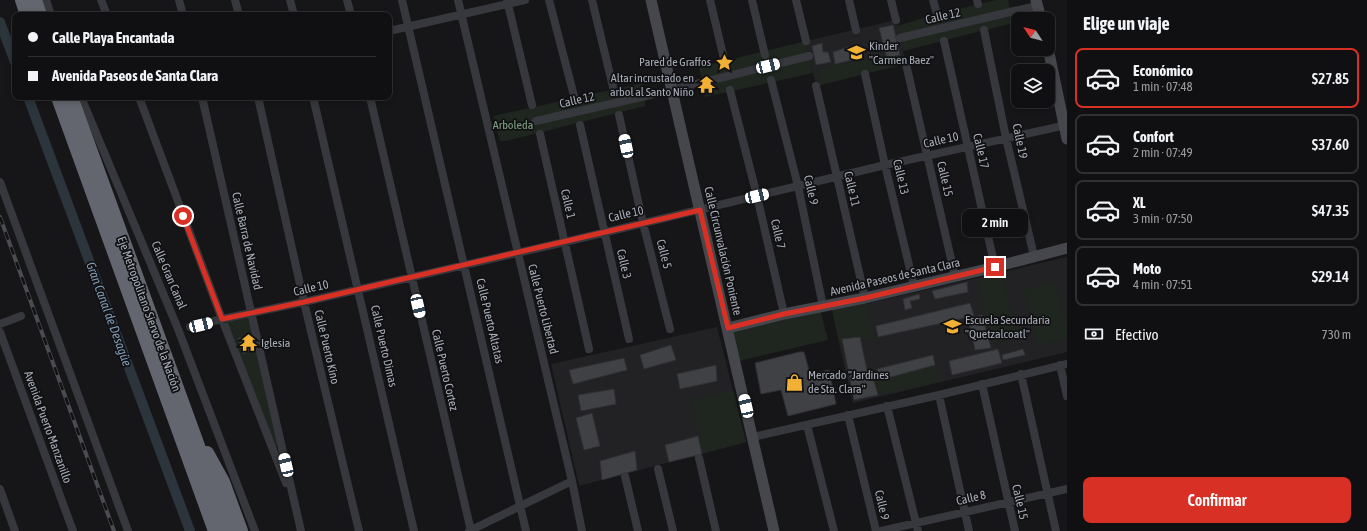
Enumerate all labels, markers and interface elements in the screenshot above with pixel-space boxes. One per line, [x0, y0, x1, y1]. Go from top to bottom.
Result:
street label: Calle 12 [924, 5, 962, 27]
north arrow [1011, 12, 1055, 56]
map controls [1011, 12, 1055, 108]
text: Elige un viaje [1083, 13, 1170, 34]
text: Calle Playa Encantada [52, 29, 175, 46]
place label: Kinder "Carmen Baez" [869, 39, 934, 67]
school or university icon: Kinder "Carmen Baez" [846, 43, 866, 63]
place icon: Pared de Graffos [714, 52, 734, 72]
place label: Pared de Graffos [639, 55, 711, 69]
car [755, 57, 781, 75]
icon: car [1085, 60, 1121, 96]
text: Económico [1133, 62, 1193, 79]
button: layers [1011, 64, 1055, 108]
text: Avenida Paseos de Santa Clara [52, 67, 218, 84]
text: $27.85 [1312, 70, 1349, 87]
place label: Altar incrustado en arbol al Santo Niño [610, 71, 694, 99]
temple icon: Altar incrustado en arbol al Santo Niño [697, 75, 717, 95]
text: 1 min · 07:48 [1133, 79, 1193, 94]
street label: Calle 12 [558, 89, 596, 111]
park label: Arboleda [493, 118, 533, 132]
street label: Calle 19 [1009, 122, 1031, 160]
icon: car [1085, 126, 1121, 162]
text: Confort [1133, 128, 1174, 145]
street label: Calle 10 [922, 129, 960, 151]
street label: Calle 17 [970, 132, 992, 170]
car [618, 133, 634, 159]
text: $37.60 [1312, 136, 1349, 153]
text: 2 min · 07:49 [1133, 145, 1193, 160]
street label: Calle 13 [890, 158, 912, 196]
street label: Calle 15 [934, 160, 956, 198]
street label: Calle 11 [841, 170, 863, 208]
street label: Calle 9 [801, 174, 821, 207]
street label: Calle Circunvalación Poniente [701, 185, 745, 317]
car [744, 187, 770, 205]
street label: Calle 1 [558, 188, 578, 221]
street label: Calle Barra de Navidad [229, 191, 265, 291]
icon: car [1085, 192, 1121, 228]
text: XL [1133, 194, 1146, 211]
text: $47.35 [1312, 202, 1349, 219]
street label: Calle 10 [607, 203, 645, 225]
route start [174, 207, 192, 225]
callout: 2 min [962, 209, 1028, 237]
text: 3 min · 07:50 [1133, 211, 1193, 226]
text: 2 min [982, 215, 1008, 230]
street label: Calle 7 [768, 218, 788, 251]
street label: Eje Metropolitano Siervo de la Nación [114, 235, 184, 393]
street label: Calle 5 [654, 238, 674, 270]
street label: Calle Gran Canal [148, 239, 190, 312]
street label: Calle 3 [614, 248, 634, 280]
street label: Avenida Paseos de Santa Clara [829, 255, 961, 299]
route end [986, 258, 1004, 276]
icon: car [1085, 258, 1121, 294]
water label: Gran Canal de Desagüe [83, 260, 135, 368]
text: Moto [1133, 260, 1161, 277]
street label: Calle Puerto Libertad [525, 263, 561, 355]
text: $29.14 [1312, 268, 1349, 285]
street label: Calle 10 [292, 277, 330, 299]
street label: Calle Puerto Altatas [473, 277, 507, 365]
text: 4 min · 07:51 [1133, 277, 1193, 292]
car [409, 293, 427, 319]
street label: Calle Puerto Dimas [368, 304, 400, 388]
street label: Calle Puerto Kino [312, 309, 342, 386]
place label: Escuela Secundaria "Quetzalcoatl" [965, 313, 1050, 341]
car [188, 316, 214, 334]
school or university icon: Escuela Secundaria "Quetzalcoatl" [942, 317, 962, 337]
icon: cash [1083, 323, 1105, 345]
text: Efectivo [1115, 326, 1159, 343]
text: 730 m [1322, 327, 1351, 342]
street label: Calle Puerto Cortez [429, 328, 461, 413]
temple icon: Iglesia [238, 333, 258, 353]
place label: Iglesia [261, 336, 290, 350]
place label: Mercado "Jardines de Sta. Clara" [808, 368, 889, 396]
street label: Avenida Puerto Manzanillo [21, 369, 75, 485]
shop icon: Mercado "Jardines de Sta. Clara" [785, 372, 805, 392]
car [737, 393, 755, 419]
car [277, 452, 295, 478]
button: Confirmar [1083, 477, 1351, 523]
street label: Calle 15 [1009, 483, 1031, 521]
street label: Calle 8 [955, 488, 988, 508]
street label: Calle 9 [872, 489, 892, 522]

